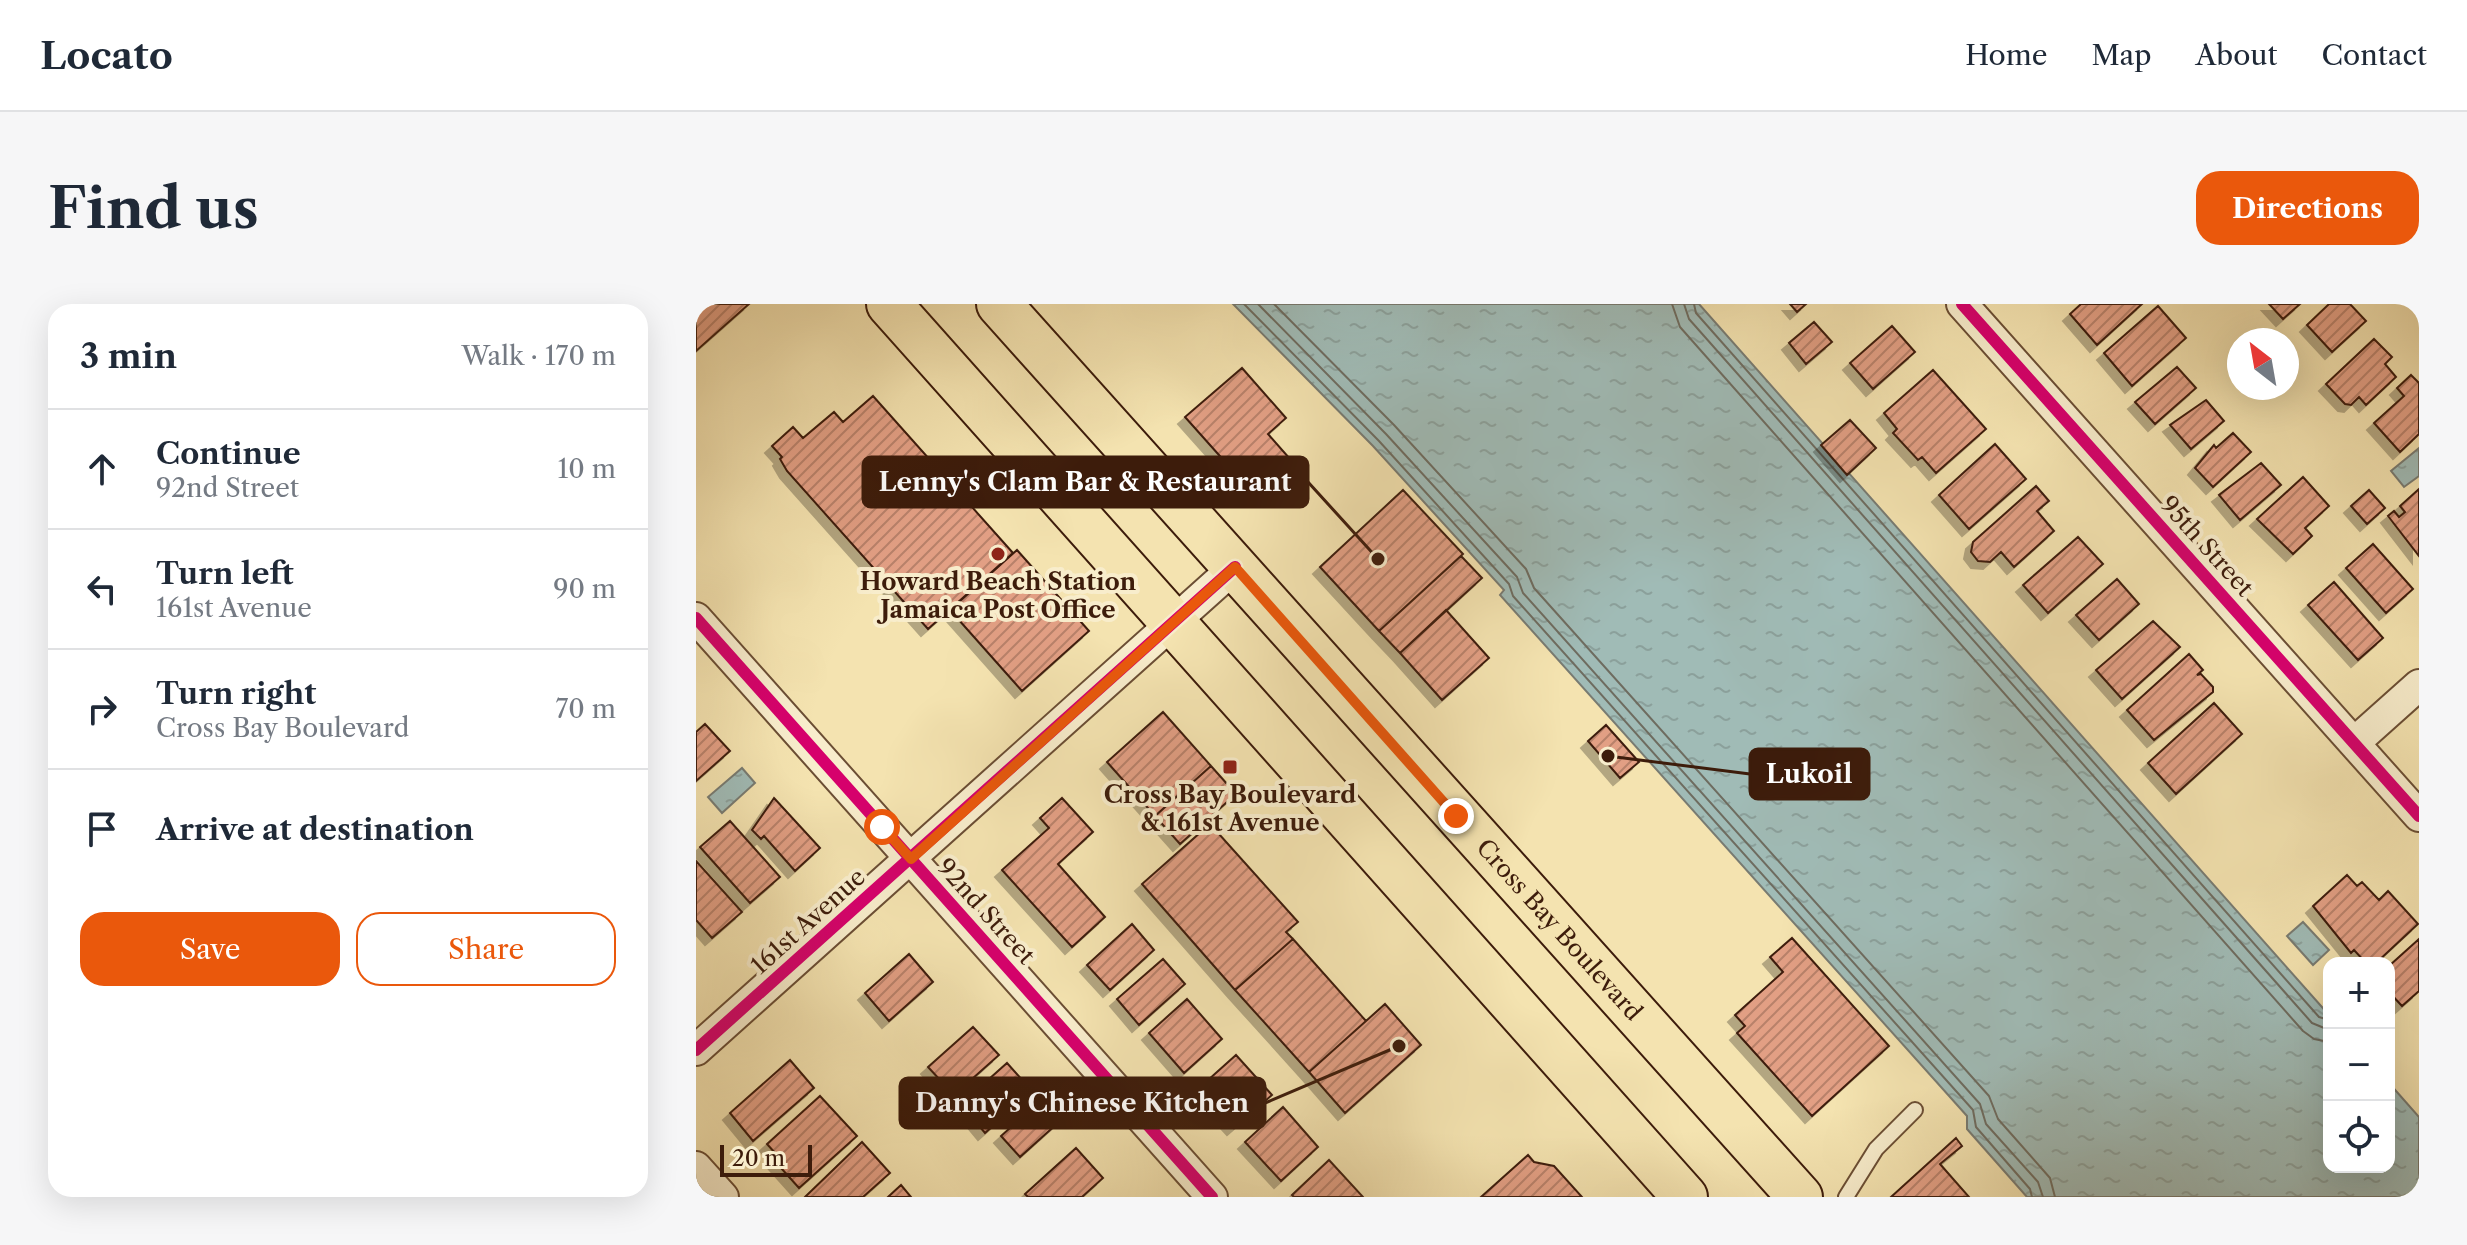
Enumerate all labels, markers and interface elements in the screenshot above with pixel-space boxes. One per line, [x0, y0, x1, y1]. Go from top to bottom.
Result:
text: Locato [40, 32, 173, 79]
text: Home [1965, 38, 2047, 72]
text: Map [2091, 38, 2151, 72]
text: About [2195, 38, 2277, 72]
text: Contact [2321, 38, 2427, 72]
button: Directions [2196, 171, 2419, 245]
text: Find us [48, 174, 259, 243]
north arrow [2227, 328, 2299, 400]
text: 3 min [80, 335, 177, 377]
text: Walk · 170 m [461, 340, 616, 372]
text: Continue [156, 435, 301, 472]
icon: ahead [80, 447, 124, 491]
text: 10 m [557, 453, 616, 485]
callout: Lenny's Clam Bar & Restaurant [863, 457, 1308, 507]
text: Lenny's Clam Bar & Restaurant [879, 466, 1292, 498]
text: 92nd Street [156, 472, 299, 504]
street label: 95th Street [2154, 490, 2260, 603]
marker: Howard Beach Station Jamaica Post Office [989, 545, 1007, 563]
text: Turn left [156, 555, 293, 592]
icon: left [80, 567, 124, 611]
place label: Howard Beach Station Jamaica Post Office [860, 567, 1137, 624]
text: 90 m [553, 573, 616, 605]
text: 161st Avenue [156, 592, 312, 624]
text: Turn right [156, 675, 316, 712]
icon: right [80, 687, 124, 731]
text: 70 m [556, 693, 616, 725]
text: Cross Bay Boulevard [156, 712, 409, 744]
callout: Lukoil [1750, 749, 1869, 799]
marker: Cross Bay Boulevard & 161st Avenue [1221, 758, 1239, 776]
text: Lukoil [1766, 758, 1852, 790]
place label: Cross Bay Boulevard & 161st Avenue [1104, 780, 1356, 837]
route end [1438, 798, 1474, 834]
icon: arrive [80, 807, 124, 851]
route start [864, 809, 900, 845]
text: Arrive at destination [156, 811, 474, 848]
street label: Cross Bay Boulevard [1471, 833, 1649, 1026]
street label: 92nd Street [931, 852, 1041, 970]
street label: 161st Avenue [745, 862, 871, 980]
button: Save [80, 912, 340, 986]
button: Share [356, 912, 616, 986]
map controls [2323, 957, 2395, 1173]
button: + [2323, 957, 2395, 1029]
button: − [2323, 1029, 2395, 1101]
callout: Danny's Chinese Kitchen [900, 1078, 1265, 1128]
text: Danny's Chinese Kitchen [915, 1087, 1249, 1119]
button: locate [2323, 1101, 2395, 1173]
scale bar [720, 1141, 812, 1177]
text: 20 m [732, 1145, 785, 1172]

